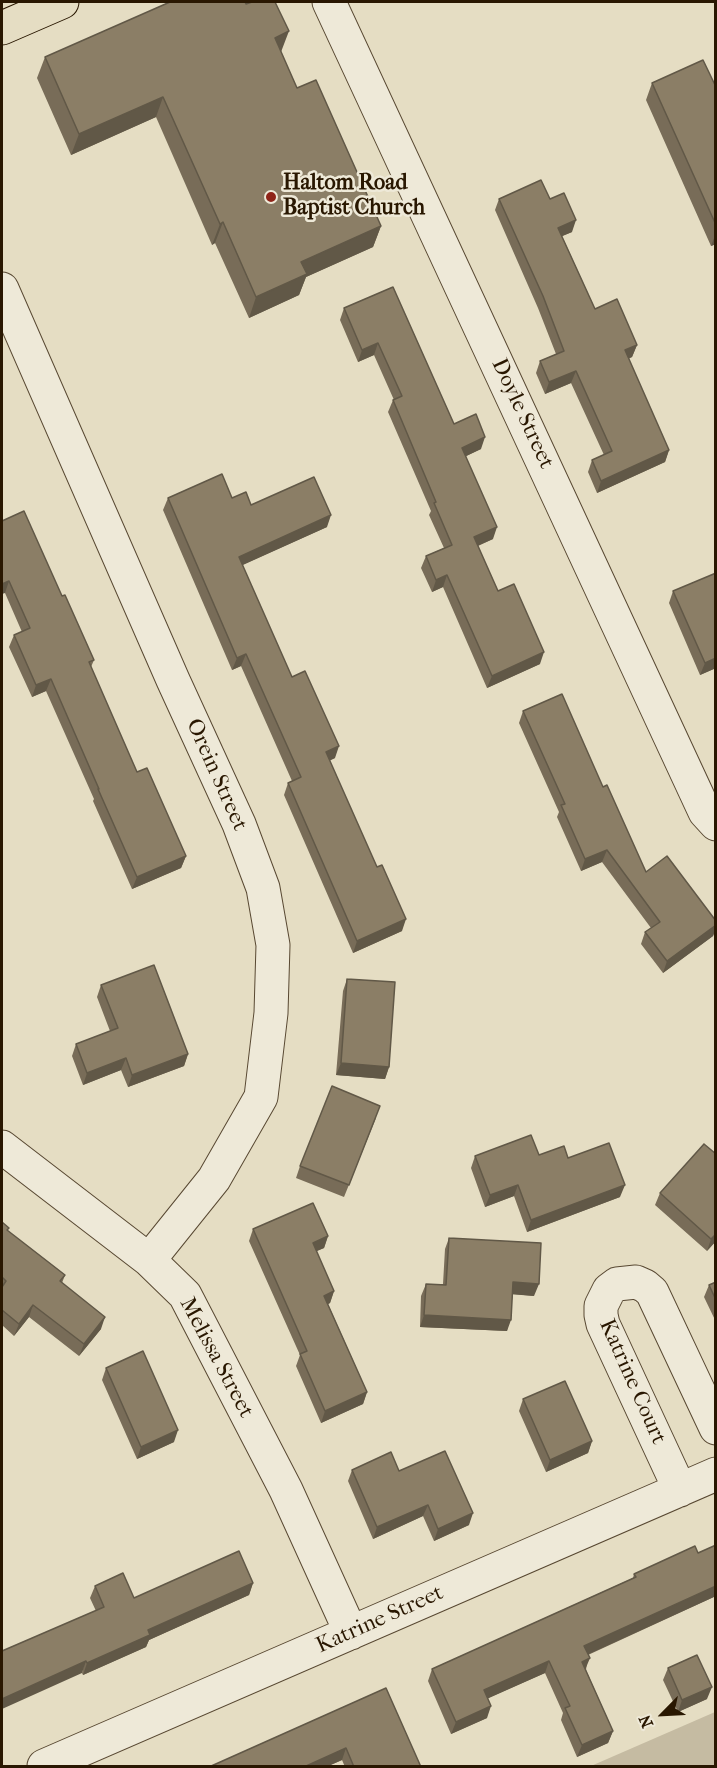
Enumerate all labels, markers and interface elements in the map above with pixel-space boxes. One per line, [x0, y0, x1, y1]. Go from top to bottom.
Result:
place label: Haltom Road Baptist Church [283, 171, 425, 222]
marker: Haltom Road Baptist Church [264, 190, 278, 204]
street label: Doyle Street [485, 355, 559, 473]
street label: Orein Street [180, 715, 252, 835]
street label: Melissa Street [173, 1293, 259, 1423]
street label: Katrine Court [593, 1315, 671, 1449]
street label: Katrine Street [312, 1580, 448, 1660]
north arrow [633, 1684, 693, 1744]
text: N [635, 1712, 657, 1731]

